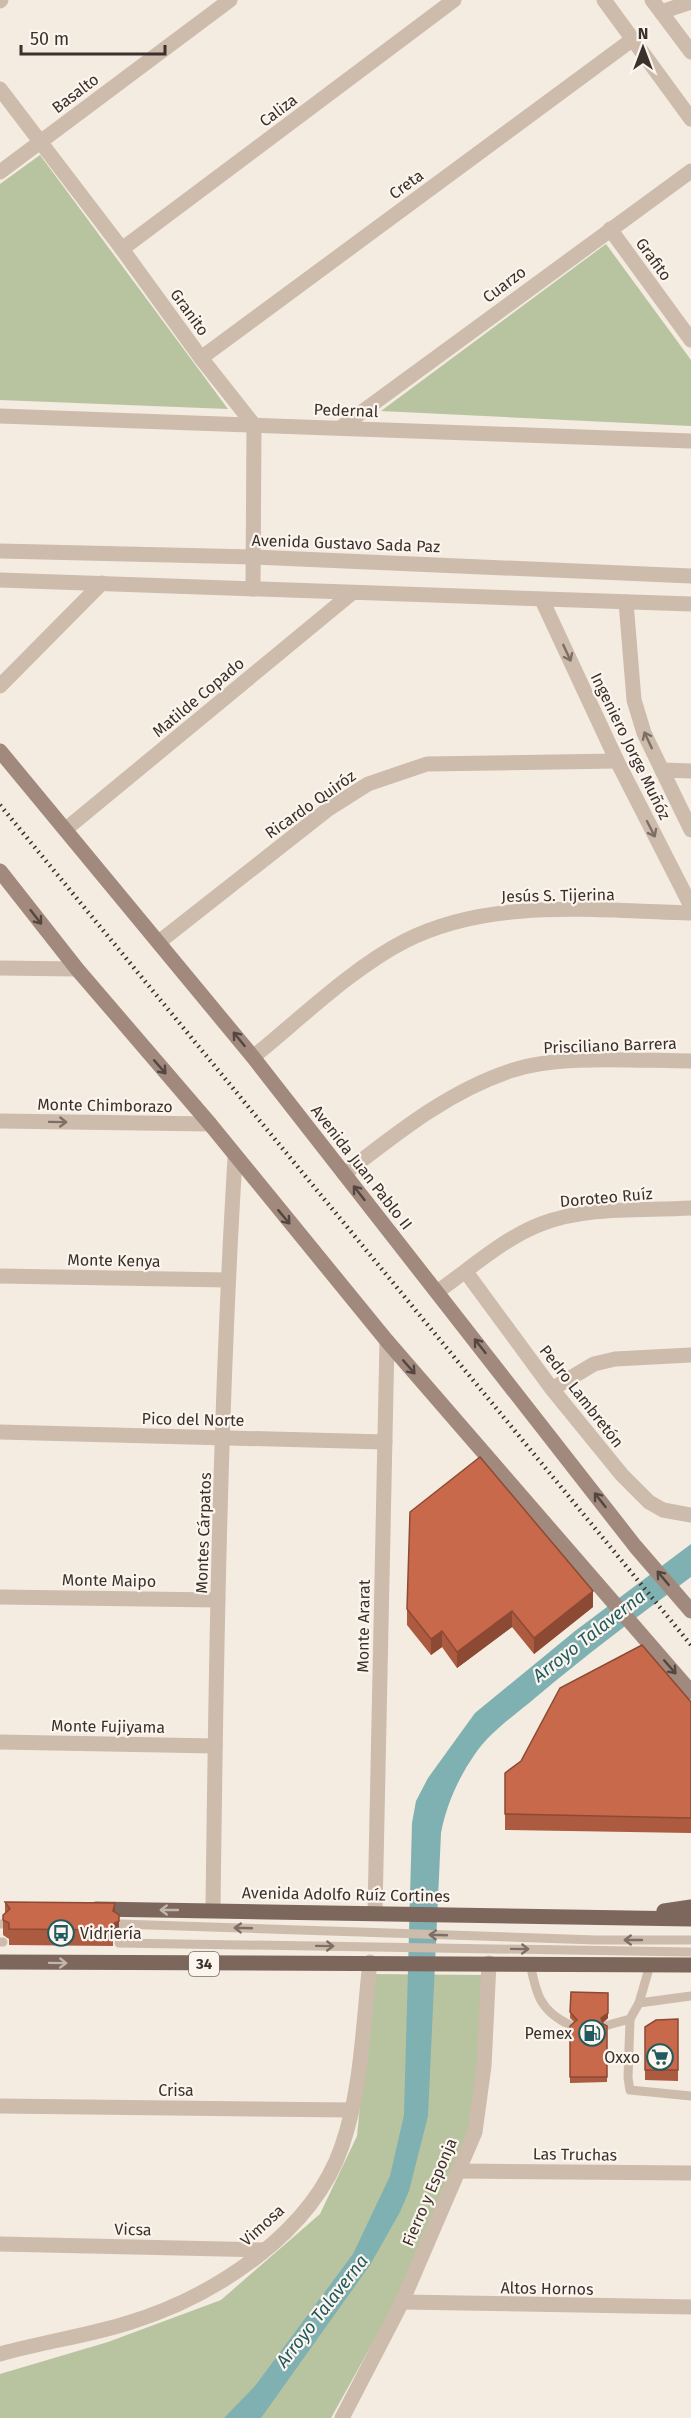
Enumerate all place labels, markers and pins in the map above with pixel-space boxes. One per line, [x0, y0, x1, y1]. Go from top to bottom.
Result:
bus stop icon: Vidriería [46, 1918, 76, 1948]
place label: Vidriería [80, 1924, 142, 1943]
fuel station icon: Pemex [577, 2018, 607, 2048]
place label: Pemex [524, 2024, 572, 2043]
supermarket icon: Oxxo [645, 2042, 675, 2072]
place label: Oxxo [604, 2048, 640, 2067]

